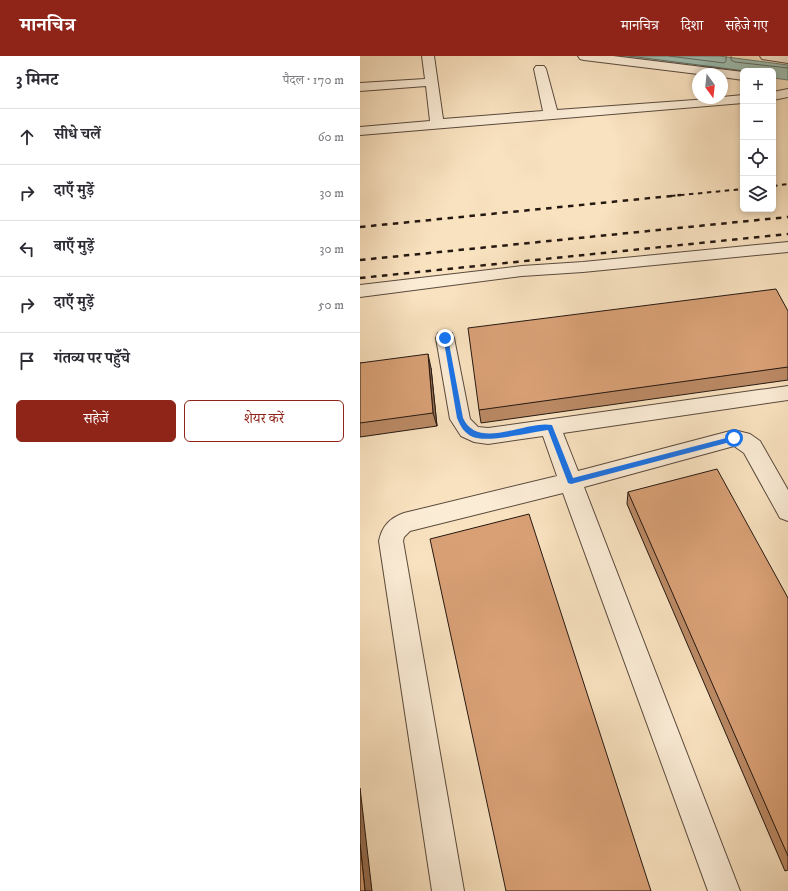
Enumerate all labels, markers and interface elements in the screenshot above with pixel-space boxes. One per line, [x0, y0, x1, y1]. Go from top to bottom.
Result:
text: मानचित्र [20, 14, 75, 37]
text: मानचित्र [621, 17, 659, 35]
text: दिशा [681, 17, 703, 35]
text: सहेजे गए [725, 17, 768, 35]
north arrow [692, 68, 728, 104]
map controls [740, 68, 776, 212]
button: + [740, 68, 776, 104]
text: 3 मिनट [16, 69, 58, 91]
text: पैदल · 170 m [283, 72, 344, 88]
button: − [740, 104, 776, 140]
text: सीधे चलें [54, 125, 101, 144]
icon: ahead [16, 126, 38, 148]
text: 60 m [318, 129, 344, 145]
button: locate [740, 140, 776, 176]
button: layers [740, 176, 776, 212]
text: दाएँ मुड़ें [54, 181, 94, 200]
icon: right [16, 182, 38, 204]
text: 30 m [320, 185, 344, 201]
text: बाएँ मुड़ें [54, 237, 94, 256]
icon: left [16, 238, 38, 260]
text: 30 m [320, 241, 344, 257]
text: दाएँ मुड़ें [54, 293, 94, 312]
icon: right [16, 294, 38, 316]
text: 50 m [318, 297, 344, 313]
route end [436, 329, 454, 347]
text: गंतव्य पर पहुँचे [54, 349, 130, 368]
icon: arrive [16, 350, 38, 372]
button: सहेजें [16, 400, 176, 442]
button: शेयर करें [184, 400, 344, 442]
route start [725, 429, 743, 447]

